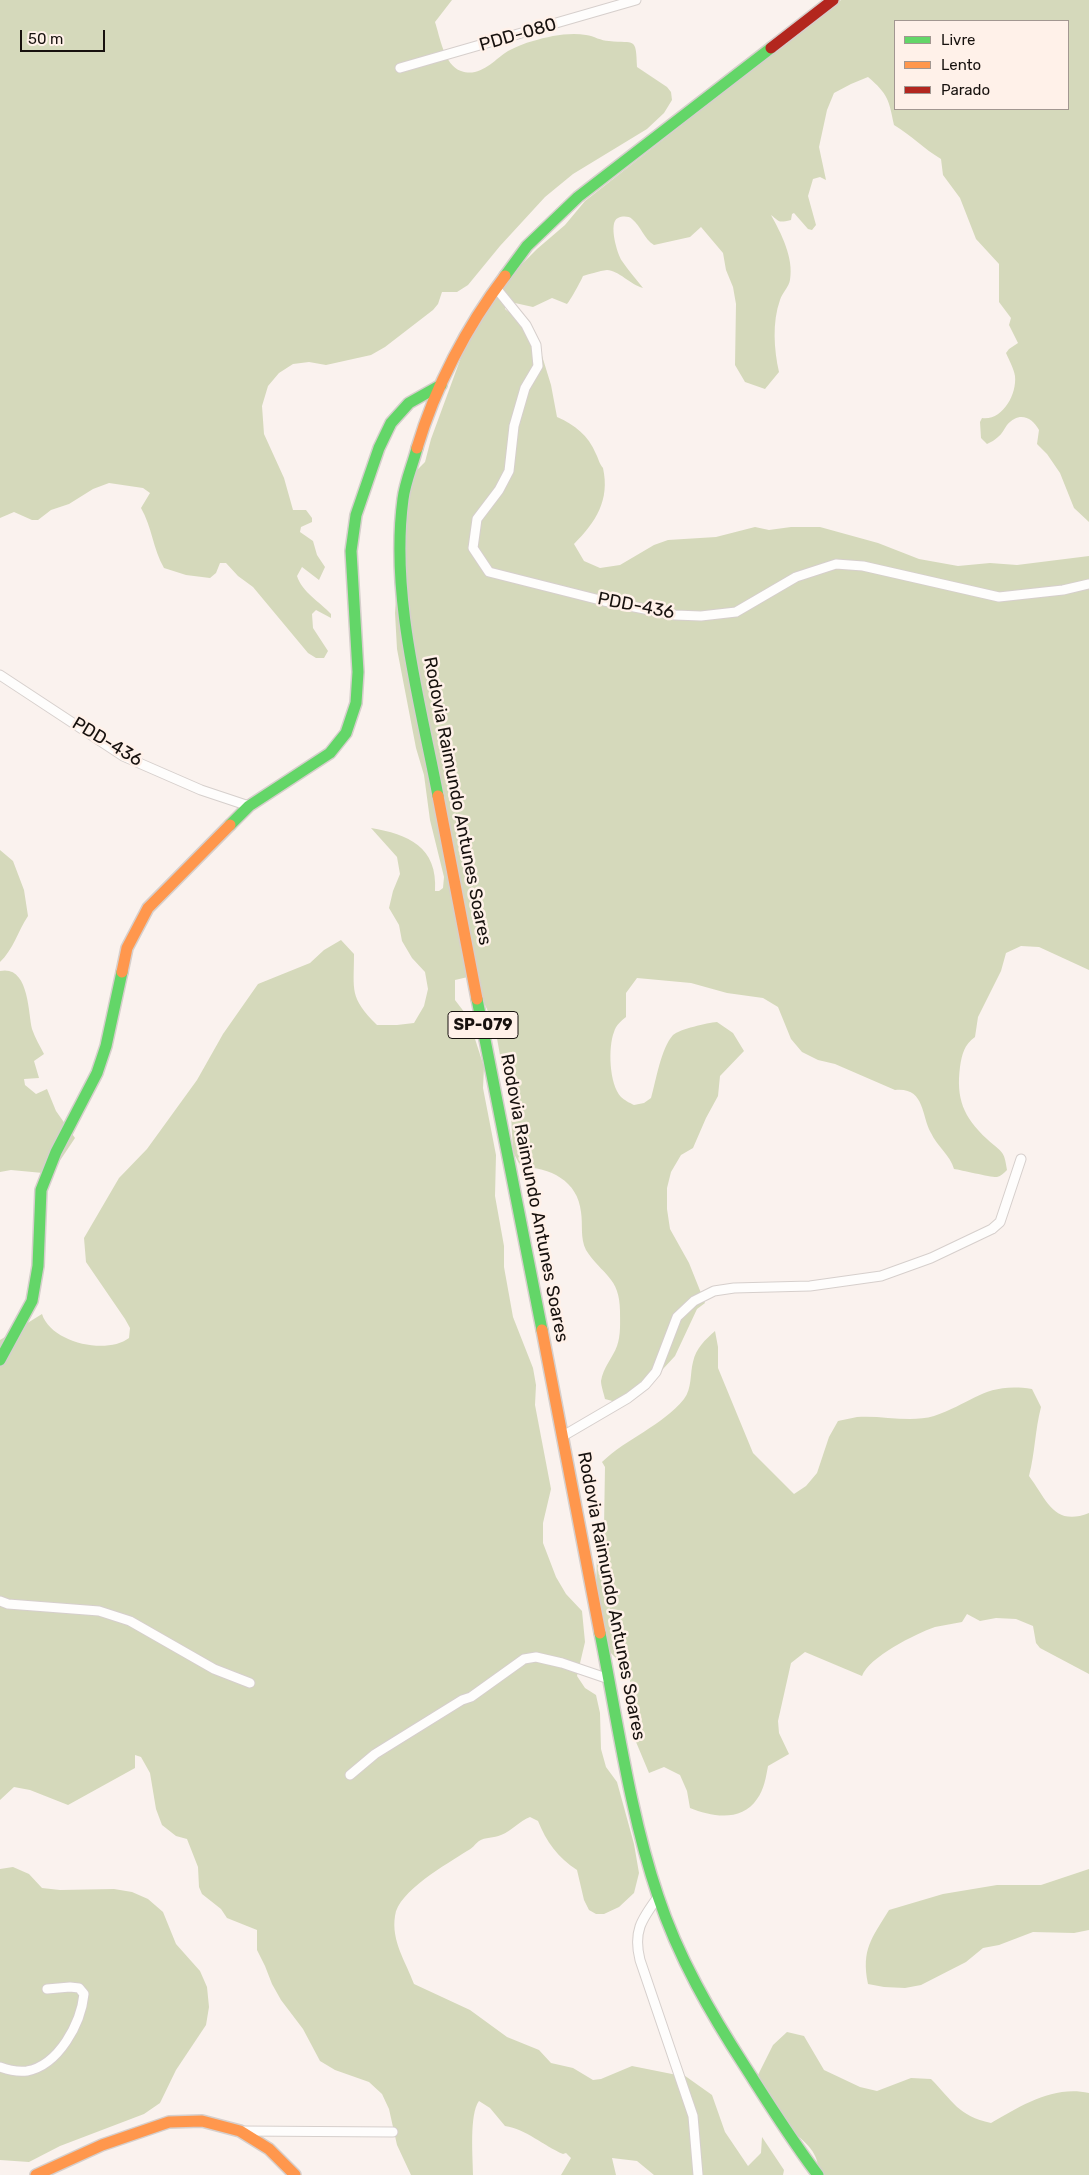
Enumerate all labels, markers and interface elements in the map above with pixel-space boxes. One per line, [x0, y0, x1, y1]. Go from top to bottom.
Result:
street label: PDD-080 [477, 14, 559, 56]
scale bar [22, 20, 108, 52]
legend [894, 20, 1069, 110]
text: 50 m [28, 30, 63, 48]
text: Livre [941, 31, 975, 49]
text: Lento [941, 56, 981, 74]
text: Parado [941, 81, 990, 99]
street label: PDD-436 [596, 588, 676, 624]
street label: Rodovia Raimundo Antunes Soares [418, 655, 496, 947]
street label: PDD-436 [68, 713, 146, 771]
road number: SP-079 [448, 1012, 518, 1038]
street label: Rodovia Raimundo Antunes Soares [495, 1052, 573, 1344]
street label: Rodovia Raimundo Antunes Soares [572, 1450, 650, 1742]

